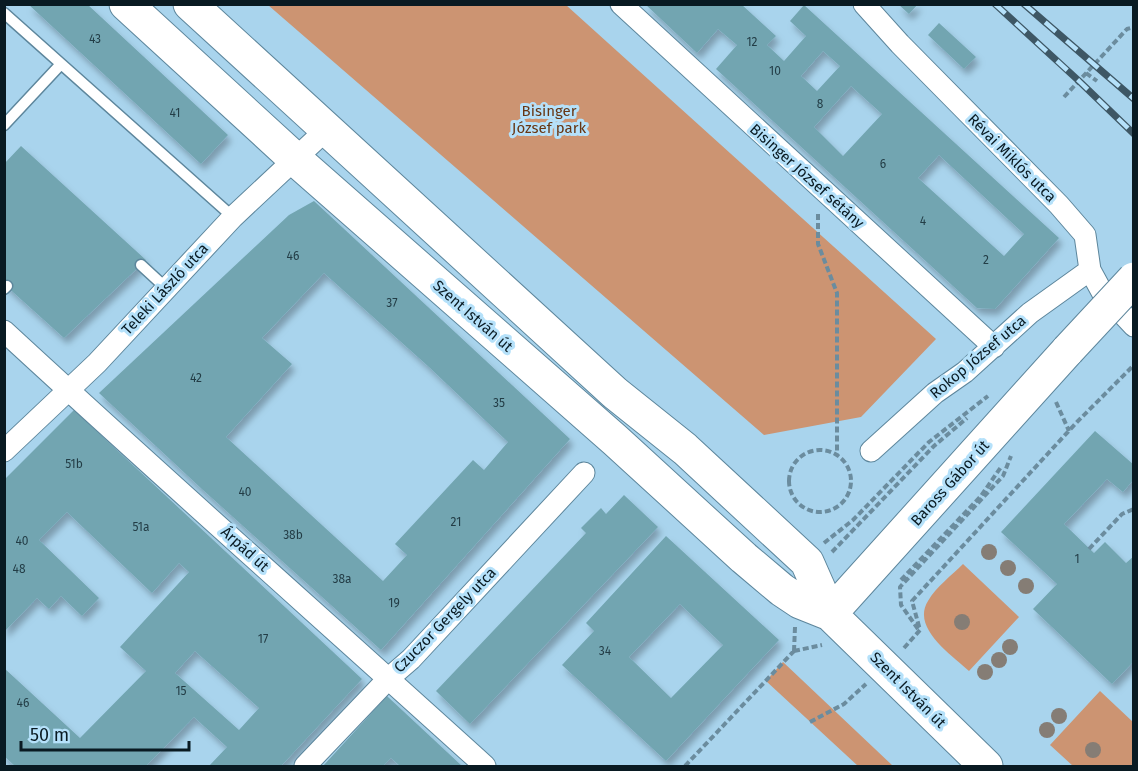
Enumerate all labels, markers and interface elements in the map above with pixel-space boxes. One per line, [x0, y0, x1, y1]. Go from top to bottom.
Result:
house number: 43 [89, 32, 101, 46]
house number: 12 [746, 35, 758, 49]
house number: 10 [769, 64, 781, 78]
house number: 8 [817, 97, 824, 111]
park label: Bisinger József park [512, 102, 586, 137]
house number: 41 [170, 106, 180, 120]
street label: Révai Miklós utca [964, 110, 1060, 206]
street label: Bisinger József sétány [746, 120, 868, 232]
house number: 6 [880, 157, 886, 171]
house number: 4 [920, 214, 927, 228]
street label: Teleki László utca [118, 240, 212, 338]
house number: 46 [287, 249, 299, 263]
house number: 2 [983, 253, 989, 267]
street label: Szent István út [429, 276, 517, 356]
house number: 37 [386, 296, 398, 310]
street label: Rokop József utca [926, 312, 1030, 402]
house number: 42 [190, 371, 202, 385]
house number: 35 [493, 396, 505, 410]
street label: Baross Gábor út [907, 436, 993, 529]
house number: 51b [65, 457, 83, 471]
house number: 40 [238, 485, 252, 499]
house number: 21 [451, 515, 461, 529]
house number: 51a [132, 520, 150, 534]
street label: Árpád út [217, 523, 273, 576]
house number: 38b [283, 528, 303, 542]
house number: 40 [15, 534, 29, 548]
house number: 1 [1074, 552, 1080, 566]
house number: 48 [13, 562, 26, 576]
street label: Czuczor Gergely utca [390, 564, 500, 676]
house number: 38a [332, 572, 352, 586]
house number: 19 [388, 596, 400, 610]
house number: 17 [258, 632, 268, 646]
house number: 34 [599, 644, 612, 658]
street label: Szent István út [866, 648, 950, 732]
house number: 15 [175, 684, 187, 698]
house number: 46 [17, 696, 29, 710]
scale bar [21, 714, 189, 752]
text: 50 m [30, 724, 69, 746]

